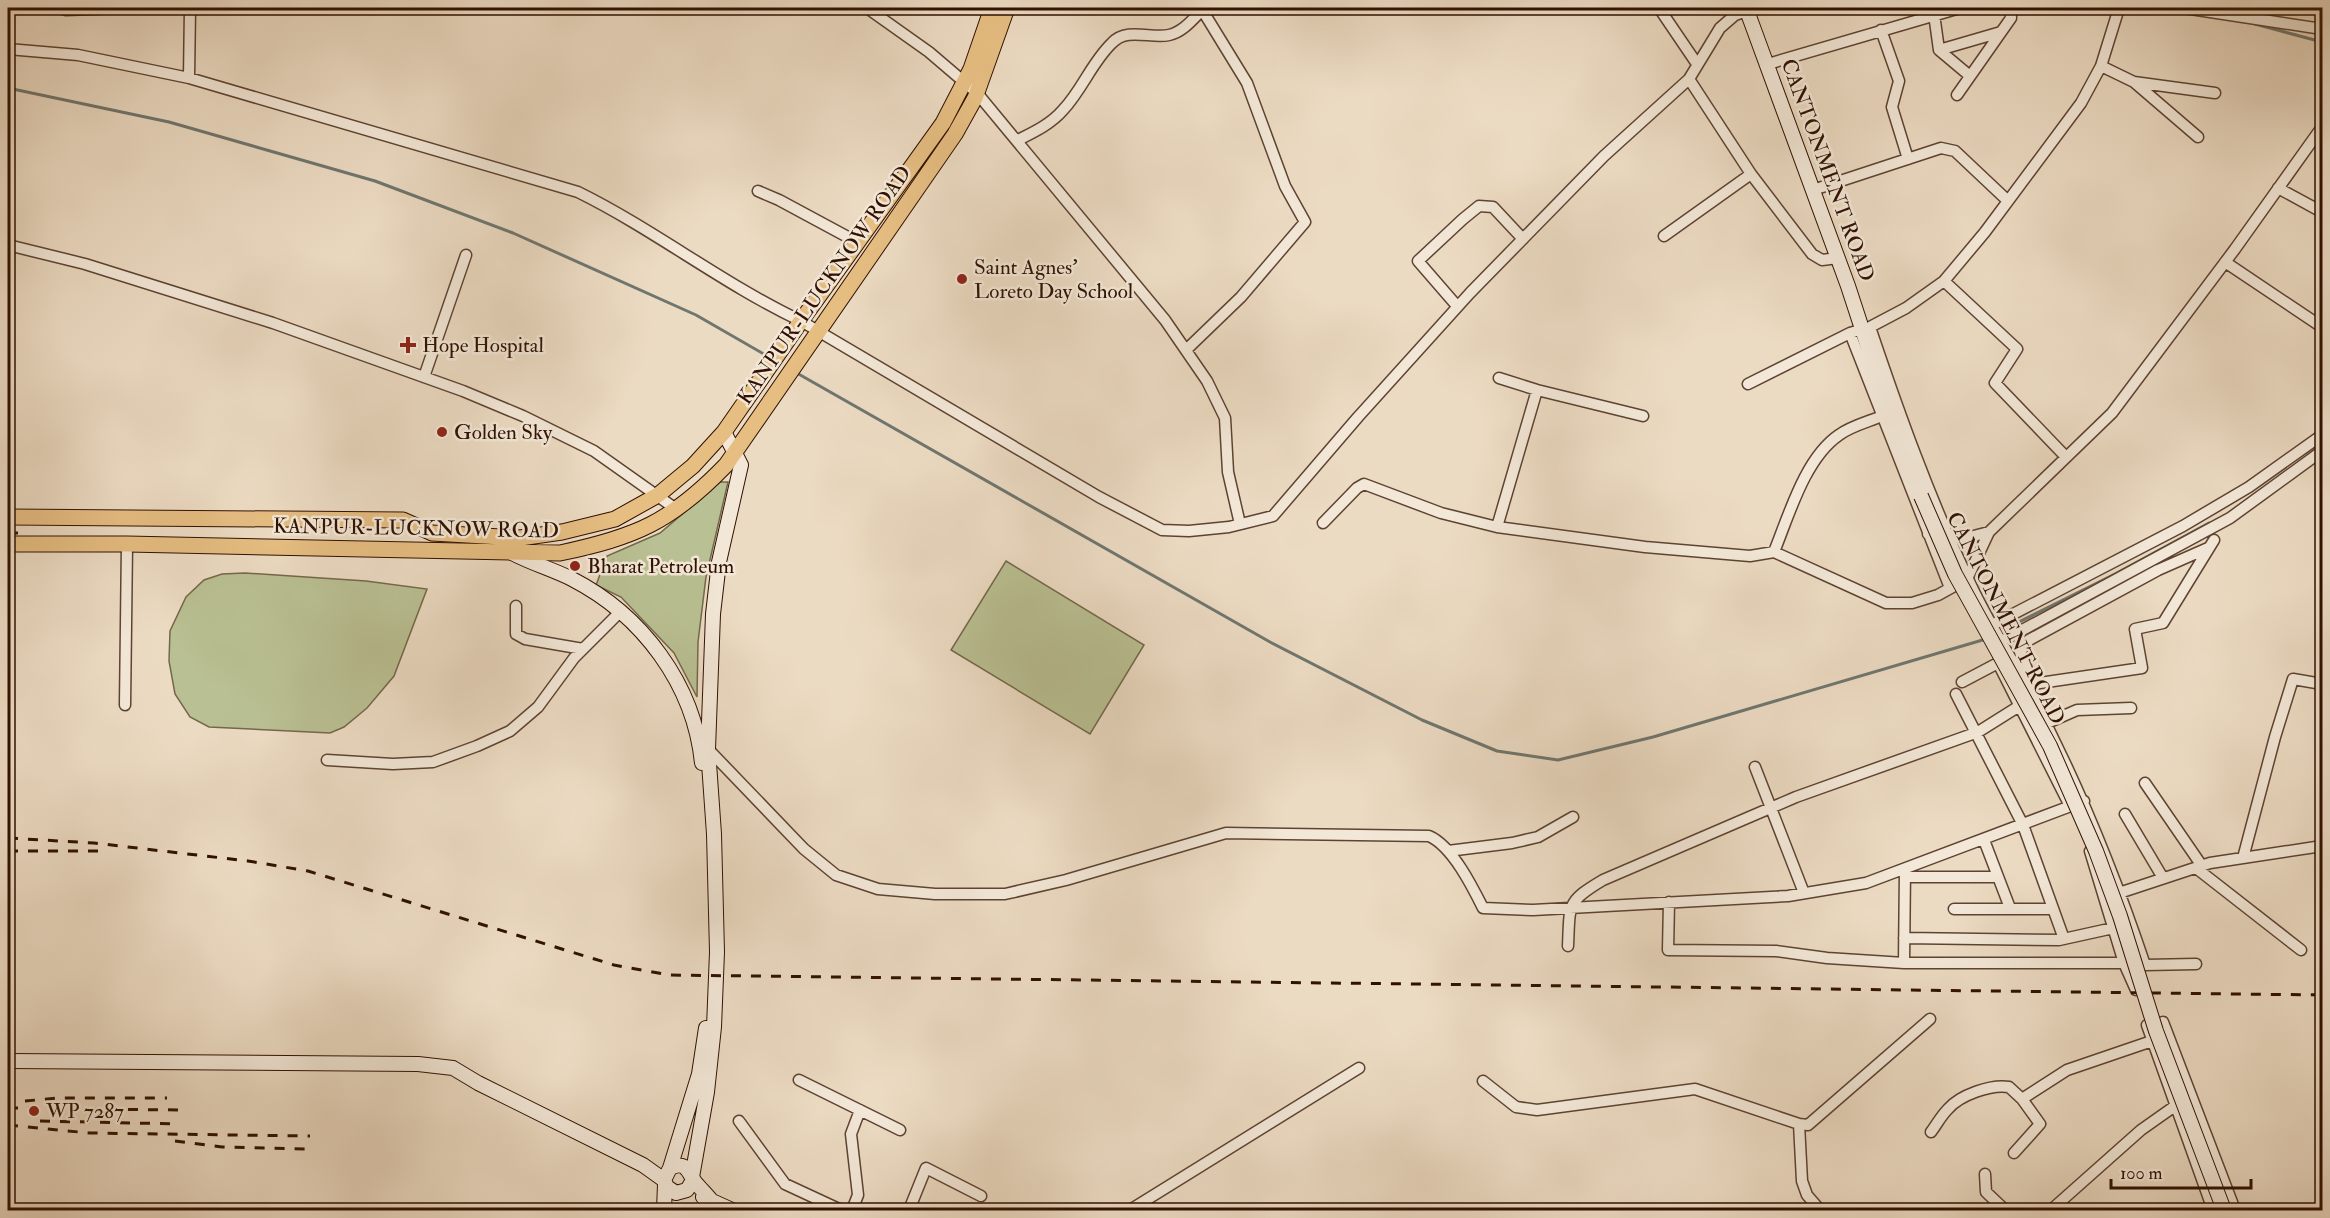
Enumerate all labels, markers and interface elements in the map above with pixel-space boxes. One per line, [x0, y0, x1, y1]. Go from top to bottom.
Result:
street label: CANTONMENT ROAD [1775, 55, 1880, 285]
street label: KANPUR-LUCKNOW ROAD [731, 161, 917, 410]
place label: Saint Agnes' Loreto Day School [974, 254, 1134, 305]
marker: Saint Agnes' Loreto Day School [955, 272, 969, 286]
place label: Hope Hospital [422, 332, 545, 359]
marker: Hope Hospital [399, 336, 417, 354]
place label: Golden Sky [454, 419, 553, 446]
marker: Golden Sky [435, 425, 449, 439]
street label: CANTONMENT ROAD [1940, 507, 2071, 729]
street label: KANPUR-LUCKNOW ROAD [273, 513, 559, 544]
place label: Bharat Petroleum [587, 553, 734, 580]
marker: Bharat Petroleum [568, 559, 582, 573]
place label: WP 7287 [45, 1098, 124, 1125]
marker: WP 7287 [27, 1104, 41, 1118]
scale bar [2111, 1152, 2250, 1190]
text: 100 m [2120, 1162, 2163, 1185]

